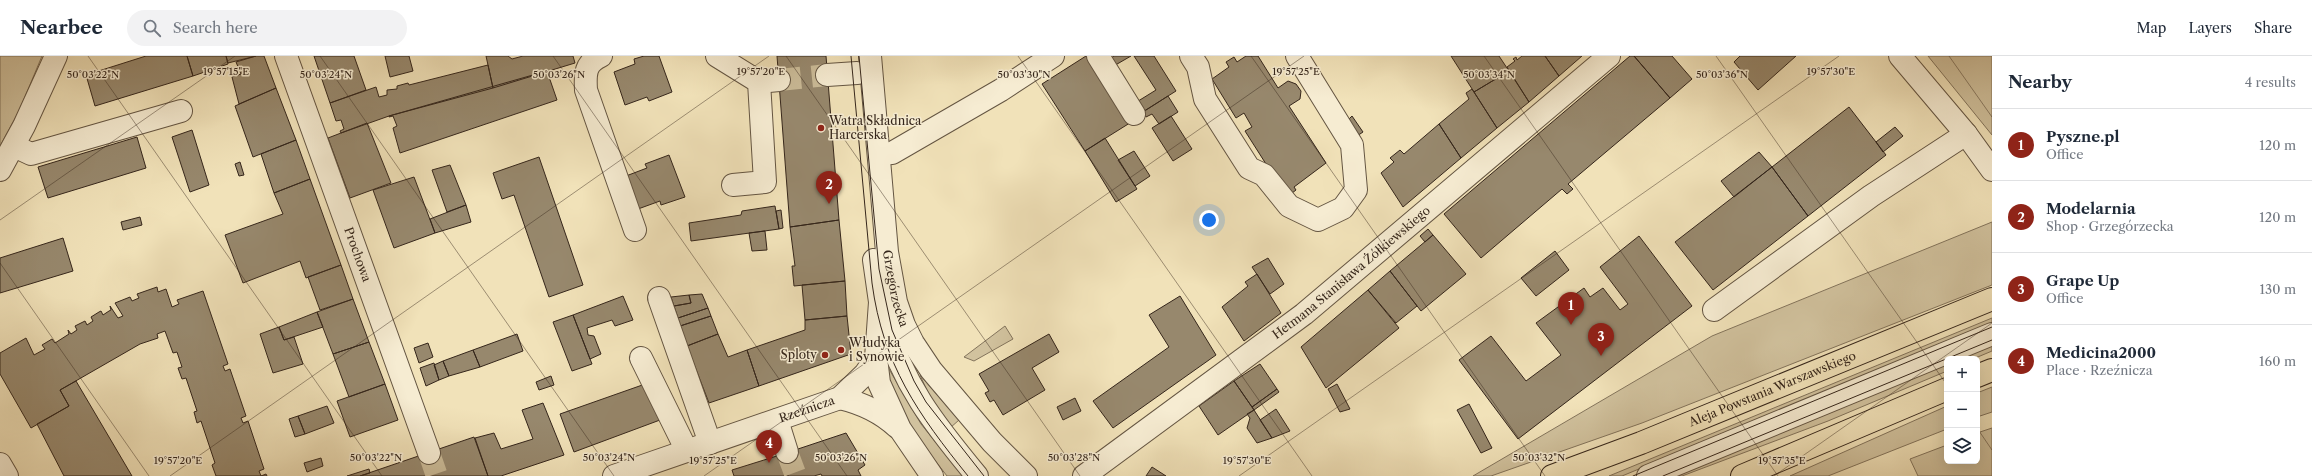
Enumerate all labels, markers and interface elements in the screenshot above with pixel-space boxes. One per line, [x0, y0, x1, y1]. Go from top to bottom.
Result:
search box [127, 10, 407, 46]
text: Nearbee [20, 16, 103, 39]
icon: search [141, 17, 163, 39]
text: Search here [173, 18, 258, 37]
text: Map [2136, 19, 2166, 37]
text: Layers [2188, 19, 2232, 37]
text: Share [2254, 19, 2292, 37]
text: 19°57'15"E [203, 65, 249, 78]
text: 19°57'20"E [737, 65, 785, 78]
text: 19°57'25"E [1272, 65, 1320, 78]
text: 19°57'30"E [1807, 65, 1855, 78]
text: 50°03'22"N [67, 68, 119, 81]
text: 50°03'24"N [300, 68, 352, 81]
text: 50°03'26"N [533, 68, 585, 81]
text: 50°03'30"N [998, 68, 1050, 81]
text: 50°03'34"N [1463, 68, 1515, 81]
text: 50°03'36"N [1696, 68, 1748, 81]
text: Nearby [2008, 72, 2072, 92]
text: 4 results [2245, 74, 2296, 90]
place label: Watra Składnica Harcerska [828, 113, 922, 142]
marker: Watra Składnica Harcerska [816, 123, 826, 133]
text: Pyszne.pl [2046, 127, 2120, 146]
text: 1 [2018, 137, 2024, 153]
text: 120 m [2259, 137, 2296, 153]
text: Office [2046, 146, 2083, 162]
pin: 2 [816, 171, 842, 204]
text: Modelarnia [2046, 199, 2136, 218]
street label: Hetmana Stanisława Żółkiewskiego [1269, 203, 1433, 342]
text: 2 [2017, 209, 2025, 225]
text: 120 m [2259, 209, 2296, 225]
your location [1199, 210, 1219, 230]
text: Shop · Grzegórzecka [2046, 218, 2174, 234]
street label: Prochowa [341, 225, 375, 284]
street label: Grzegórzecka [880, 249, 912, 329]
text: Grape Up [2046, 271, 2119, 290]
text: 3 [2017, 281, 2025, 297]
text: 130 m [2260, 281, 2296, 297]
text: Office [2046, 290, 2083, 306]
pin: 1 [1558, 292, 1584, 325]
pin: 3 [1588, 323, 1614, 356]
place label: Włudyka i Synowie [848, 335, 905, 364]
text: Medicina2000 [2046, 343, 2156, 362]
marker: Włudyka i Synowie [836, 345, 846, 355]
place label: Sploty [781, 347, 817, 362]
street label: Aleja Powstania Warszawskiego [1686, 348, 1858, 430]
marker: Sploty [820, 350, 830, 360]
text: 4 [2017, 353, 2025, 369]
text: 160 m [2259, 353, 2296, 369]
map controls [1944, 356, 1980, 464]
button: + [1944, 356, 1980, 392]
text: Place · Rzeźnicza [2046, 362, 2153, 378]
street label: Rzeźnicza [777, 392, 837, 426]
button: − [1944, 392, 1980, 428]
button: layers [1944, 428, 1980, 464]
pin: 4 [756, 430, 782, 463]
text: 50°03'22"N [350, 451, 402, 464]
text: 50°03'24"N [583, 451, 635, 464]
text: 50°03'26"N [815, 451, 867, 464]
text: 50°03'28"N [1048, 451, 1100, 464]
text: 50°03'32"N [1513, 451, 1565, 464]
text: 19°57'20"E [154, 454, 202, 467]
text: 19°57'25"E [689, 454, 737, 467]
text: 19°57'30"E [1223, 454, 1271, 467]
text: 19°57'35"E [1758, 454, 1806, 467]

